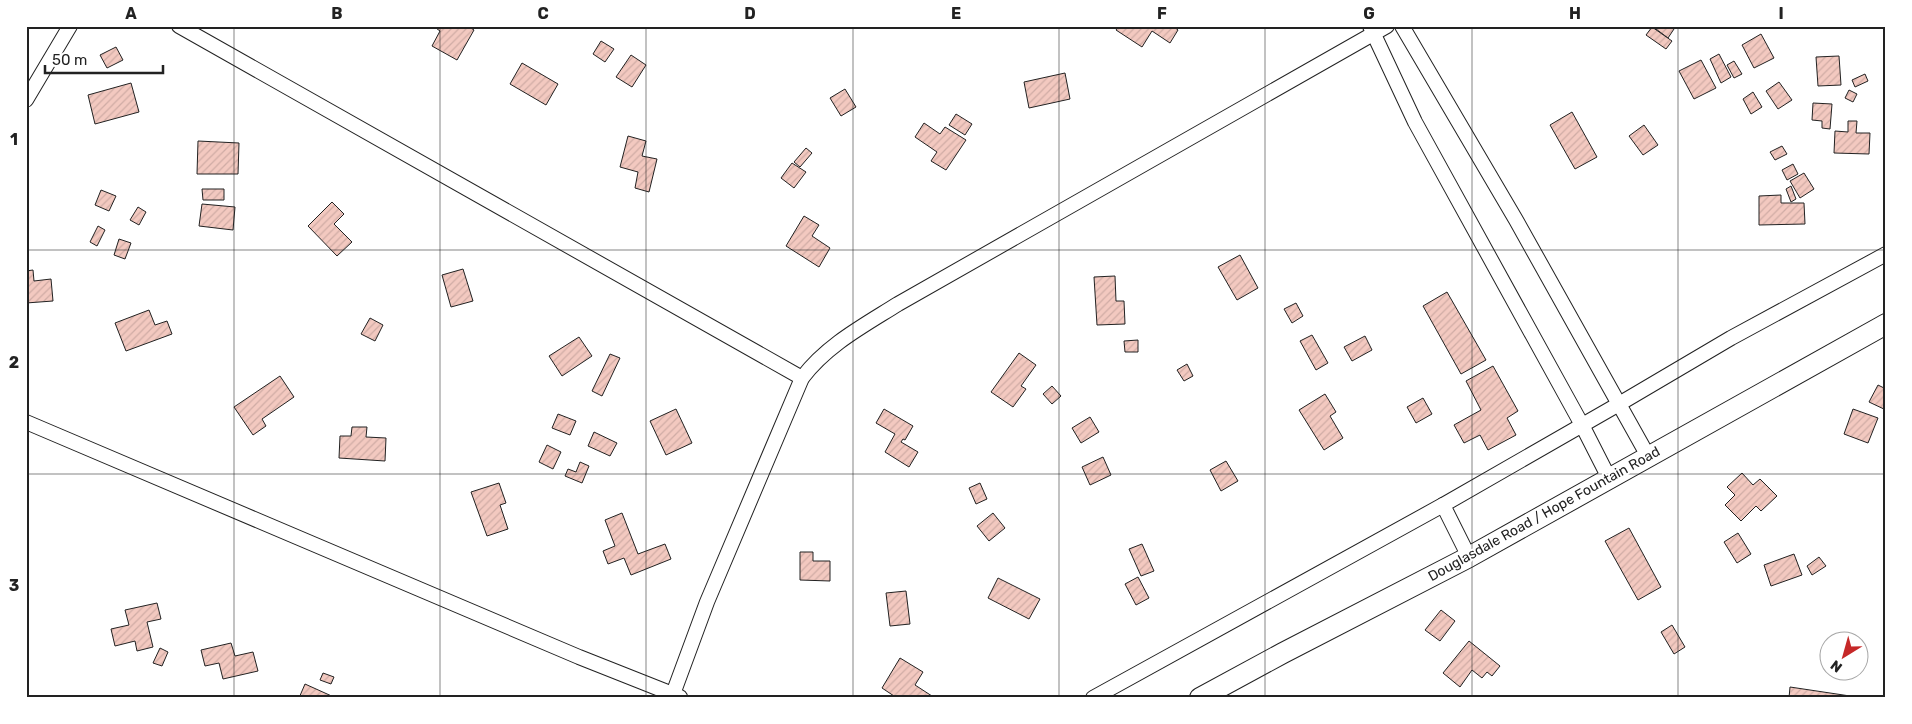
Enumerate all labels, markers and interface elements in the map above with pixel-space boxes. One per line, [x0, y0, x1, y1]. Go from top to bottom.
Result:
text: A [125, 4, 137, 23]
text: B [331, 4, 343, 23]
text: C [537, 4, 549, 23]
text: D [744, 4, 756, 23]
text: E [951, 4, 961, 23]
text: F [1157, 4, 1167, 23]
text: G [1363, 4, 1375, 23]
text: H [1569, 4, 1581, 23]
text: I [1778, 4, 1784, 23]
scale bar [45, 42, 162, 74]
text: 50 m [52, 51, 87, 69]
text: 1 [10, 130, 18, 149]
text: 2 [9, 353, 19, 372]
street label: Douglasdale Road / Hope Fountain Road [1425, 443, 1663, 585]
text: 3 [9, 576, 19, 595]
north arrow [1820, 632, 1870, 682]
text: N [1827, 656, 1846, 676]

